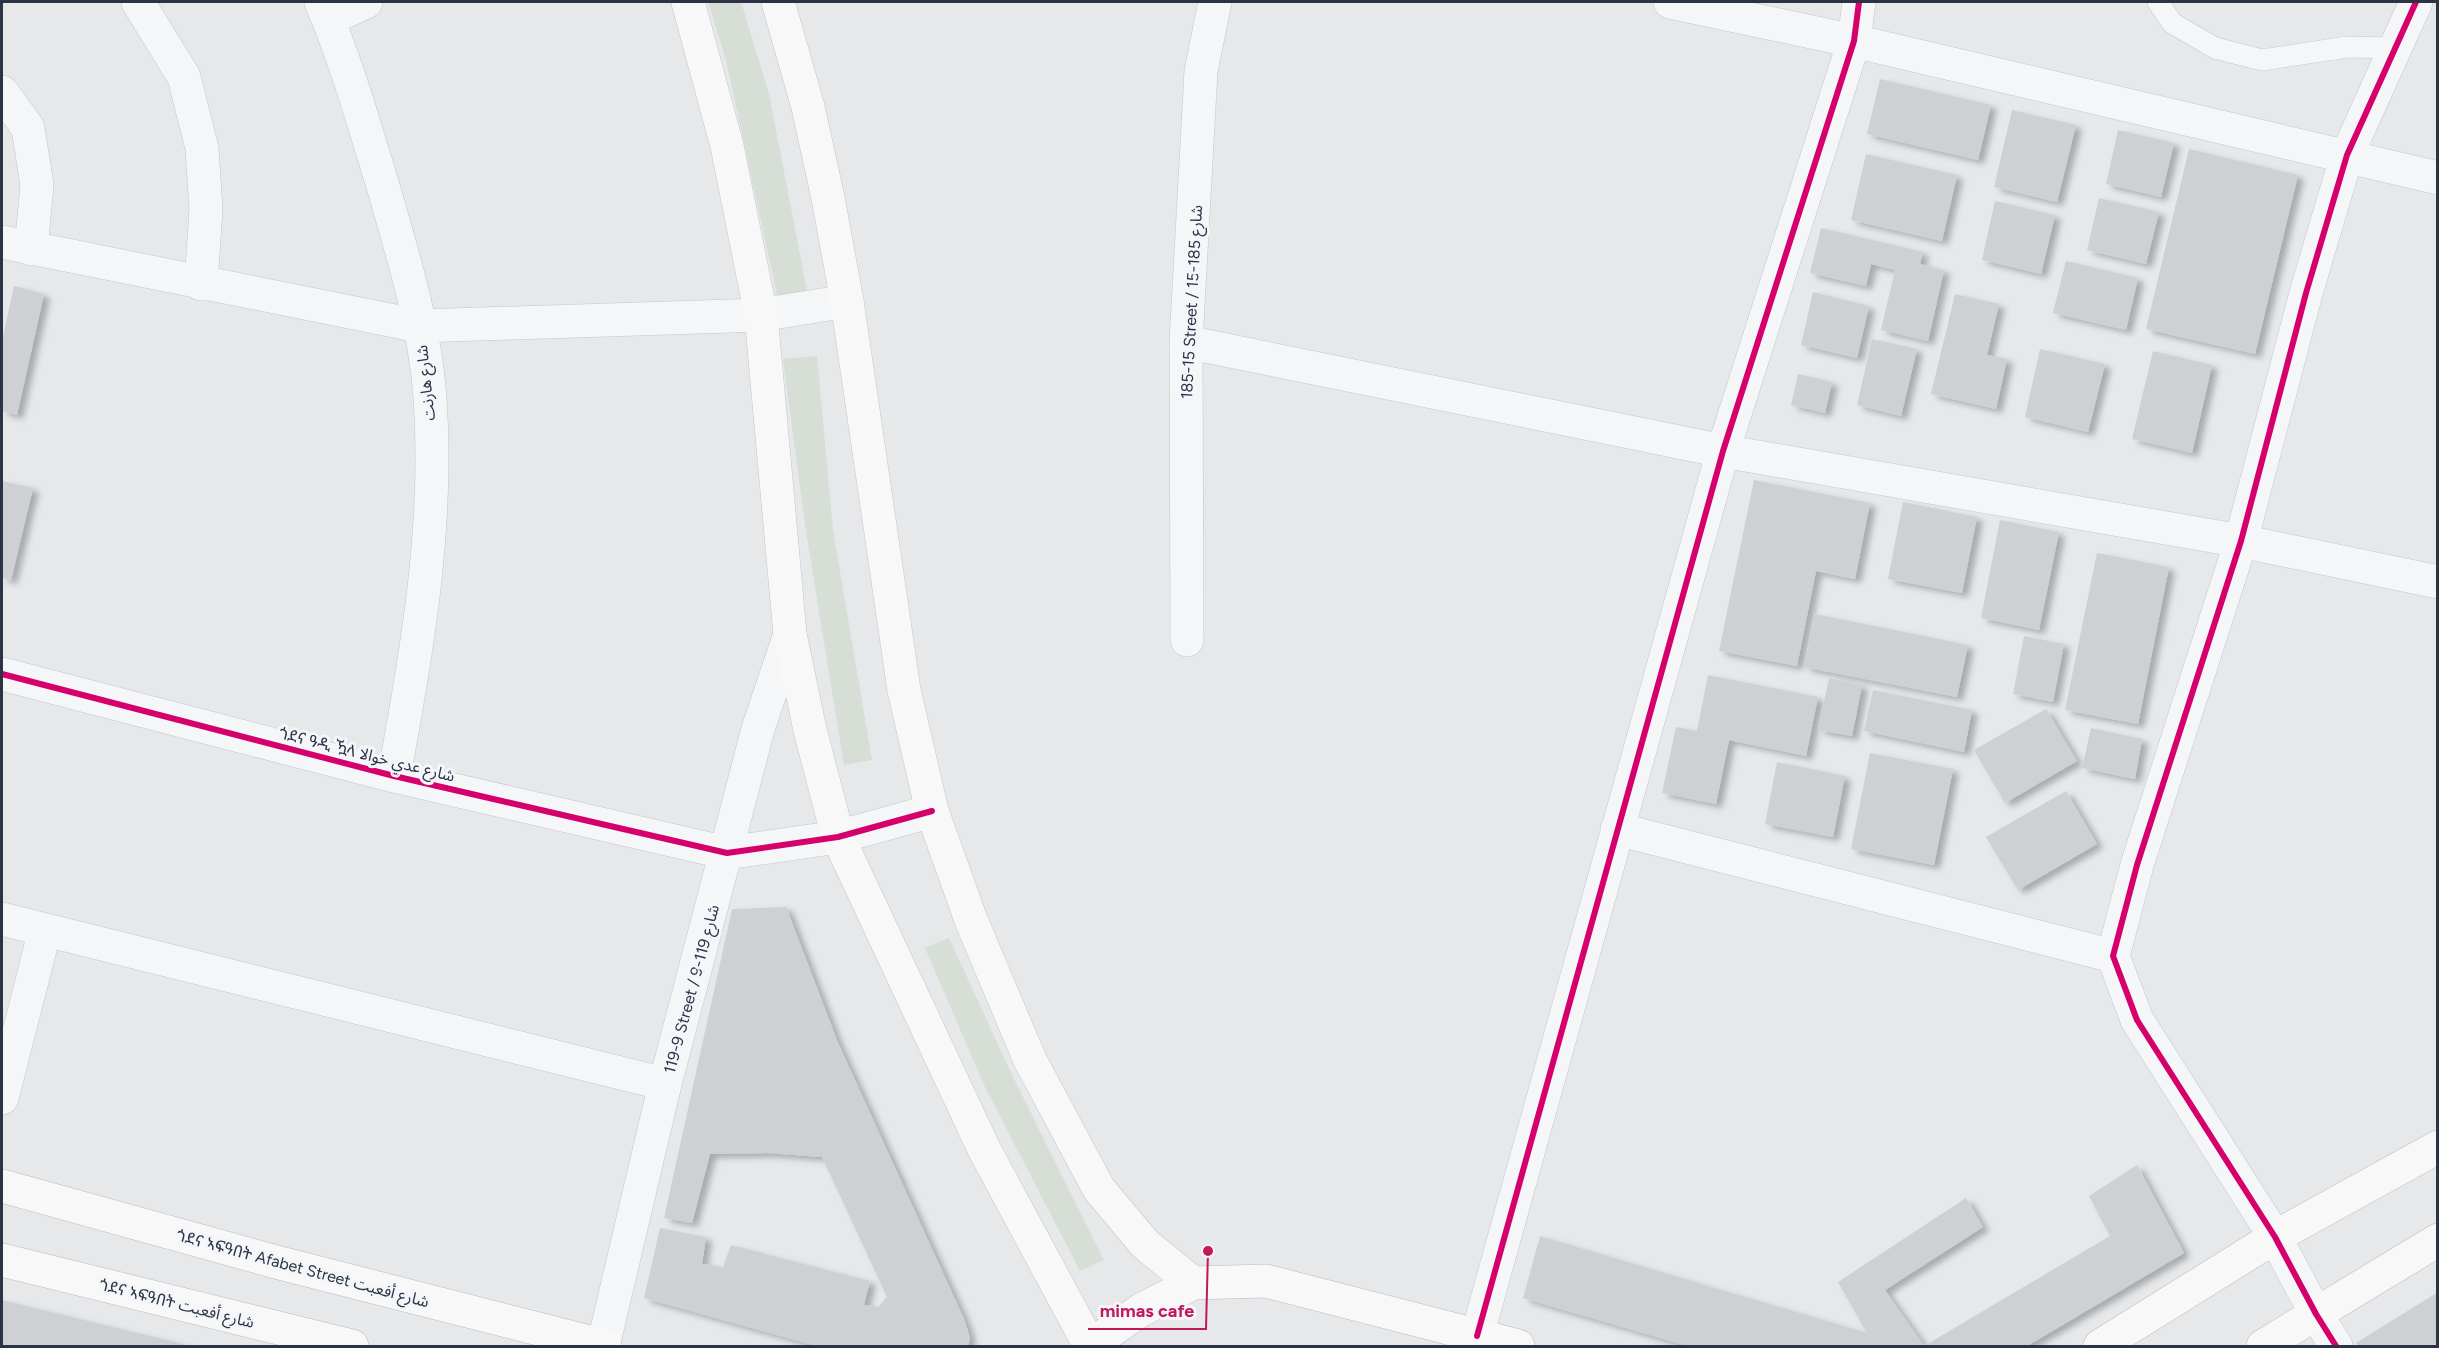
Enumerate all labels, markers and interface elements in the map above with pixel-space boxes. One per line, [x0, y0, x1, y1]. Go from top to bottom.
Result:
street label: 185-15 Street / شارع 185-15 [1177, 205, 1209, 400]
street label: شارع هارنت [412, 344, 442, 422]
street label: ጎደና ዓዲ ዃላ شارع عدي خوالا [276, 723, 457, 788]
street label: 119-9 Street / شارع 119-9 [660, 903, 726, 1076]
street label: ጎደና ኣፍዓበት Afabet Street شارع أفعبت [174, 1226, 431, 1314]
street label: ጎደና ኣፍዓበት شارع أفعبت [97, 1275, 256, 1335]
callout: mimas cafe [1088, 1293, 1206, 1329]
text: mimas cafe [1100, 1300, 1194, 1322]

